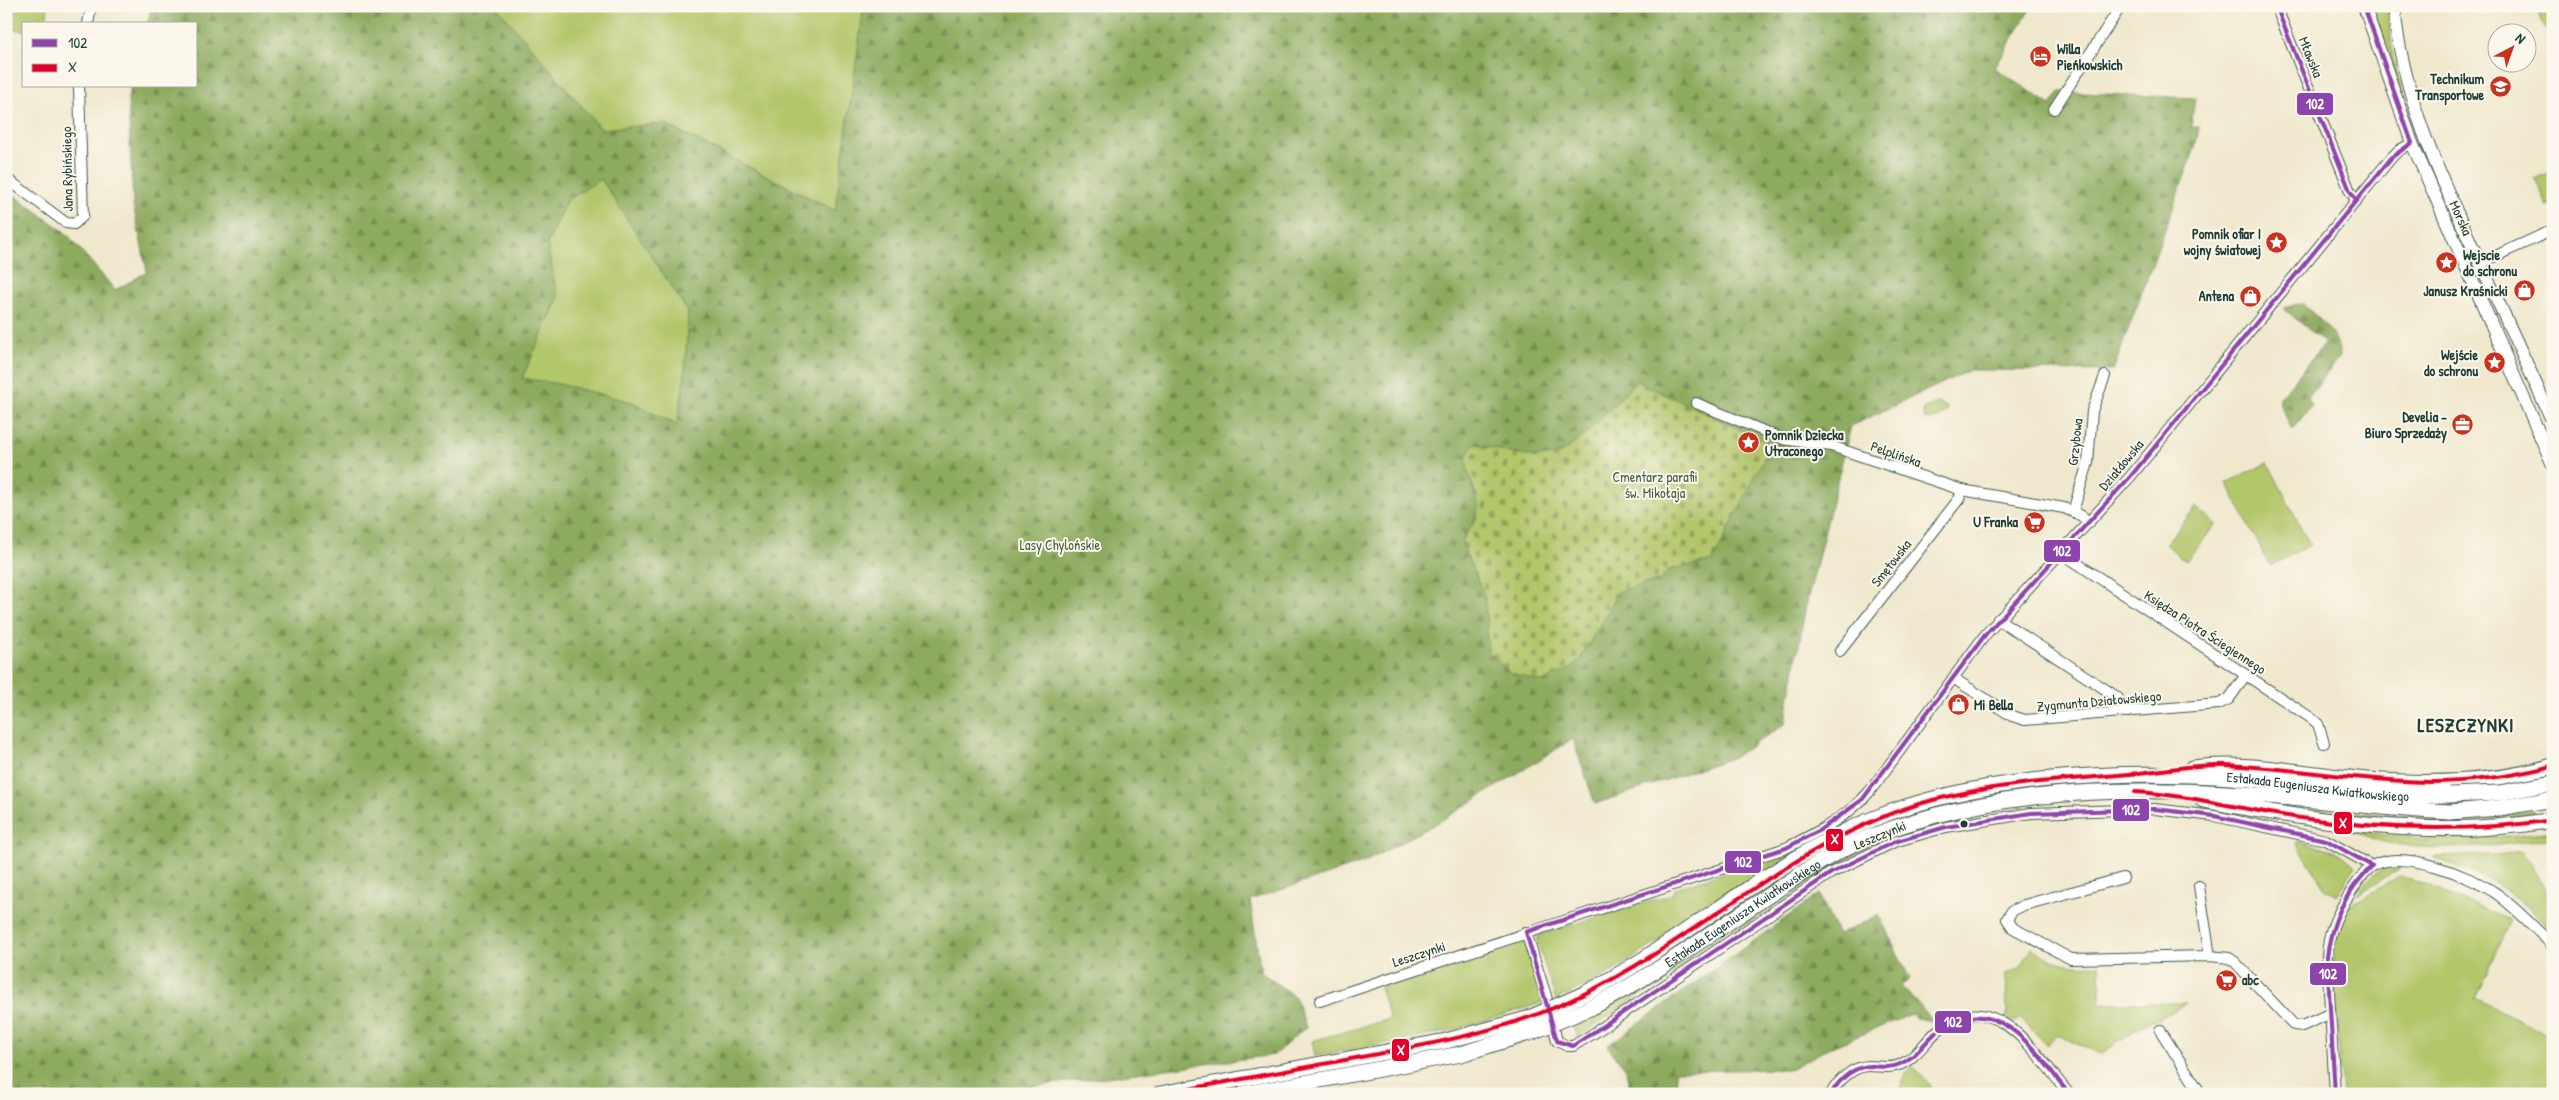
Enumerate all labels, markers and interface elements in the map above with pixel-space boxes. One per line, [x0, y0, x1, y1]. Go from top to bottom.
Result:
legend [22, 22, 198, 88]
north arrow [2486, 22, 2536, 72]
text: N [2512, 28, 2530, 48]
text: 102 [68, 32, 87, 53]
street label: Mławska [2295, 34, 2328, 80]
place label: Willa Pieńkowskich [2057, 39, 2122, 74]
hotel icon: Willa Pieńkowskich [2029, 45, 2053, 69]
text: X [68, 56, 77, 77]
place label: Technikum Transportowe [2414, 69, 2484, 106]
school or university icon: Technikum Transportowe [2488, 75, 2512, 99]
line badge: 102 [2296, 92, 2334, 116]
text: 102 [2306, 94, 2324, 113]
street label: Jana Rybińskiego [56, 126, 78, 212]
street label: Morska [2445, 197, 2478, 239]
place label: Pomnik ofiar I wojny światowej [2184, 224, 2261, 261]
place icon: Pomnik ofiar I wojny światowej [2265, 230, 2289, 254]
place label: Wejscie do schronu [2463, 245, 2517, 280]
place icon: Wejscie do schronu [2435, 251, 2459, 275]
shop icon: Janusz Kraśnicki [2512, 279, 2536, 303]
place label: Janusz Kraśnicki [2423, 281, 2508, 300]
shop icon: Antena [2238, 284, 2262, 308]
place label: Antena [2199, 286, 2235, 305]
place label: Wejście do schronu [2424, 345, 2478, 380]
place icon: Wejście do schronu [2482, 351, 2506, 375]
place label: Develia - Biuro Sprzedaży [2365, 407, 2447, 444]
office icon: Develia - Biuro Sprzedaży [2451, 413, 2475, 437]
street label: Grzybowa [2063, 417, 2087, 467]
place label: Pomnik Dziecka Utraconego [1765, 425, 1844, 462]
place icon: Pomnik Dziecka Utraconego [1737, 431, 1761, 455]
street label: Działdowska [2094, 435, 2148, 494]
street label: Pelplińska [1868, 436, 1924, 472]
park label: Cmentarz parafii św. Mikołaja [1612, 467, 1698, 503]
supermarket icon: U Franka [2022, 510, 2046, 534]
place label: U Franka [1973, 512, 2018, 531]
park label: Lasy Chylońskie [1020, 535, 1101, 555]
street label: Smętowska [1866, 535, 1915, 590]
line badge: 102 [2043, 539, 2081, 563]
text: 102 [2053, 541, 2071, 560]
street label: Księdza Piotra Ściegiennego [2140, 585, 2270, 679]
street label: Zygmunta Działowskiego [2036, 686, 2162, 716]
shop icon: Mi Bella [1946, 693, 1970, 717]
place label: Mi Bella [1974, 695, 2013, 714]
district label: LESZCZYNKI [2418, 712, 2514, 738]
street label: Estakada Eugeniusza Kwiatkowskiego [2226, 767, 2409, 806]
line badge: 102 [2112, 798, 2150, 822]
text: 102 [2122, 800, 2140, 819]
line badge: X [2333, 811, 2353, 835]
text: X [2339, 813, 2348, 832]
street label: Leszczynki [1851, 815, 1909, 855]
unlabelled marker [1959, 819, 1969, 829]
line badge: X [1825, 828, 1844, 852]
text: X [1831, 829, 1840, 848]
line badge: 102 [1724, 850, 1762, 874]
text: 102 [1734, 852, 1752, 871]
street label: Estakada Eugeniusza Kwiatkowskiego [1661, 854, 1824, 971]
street label: Leszczynki [1390, 936, 1448, 972]
line badge: 102 [2309, 962, 2347, 986]
text: 102 [2319, 964, 2337, 983]
supermarket icon: abc [2214, 968, 2238, 992]
place label: abc [2242, 970, 2259, 989]
line badge: 102 [1934, 1010, 1972, 1034]
text: 102 [1944, 1012, 1962, 1031]
line badge: X [1391, 1038, 1410, 1062]
text: X [1397, 1040, 1406, 1059]

